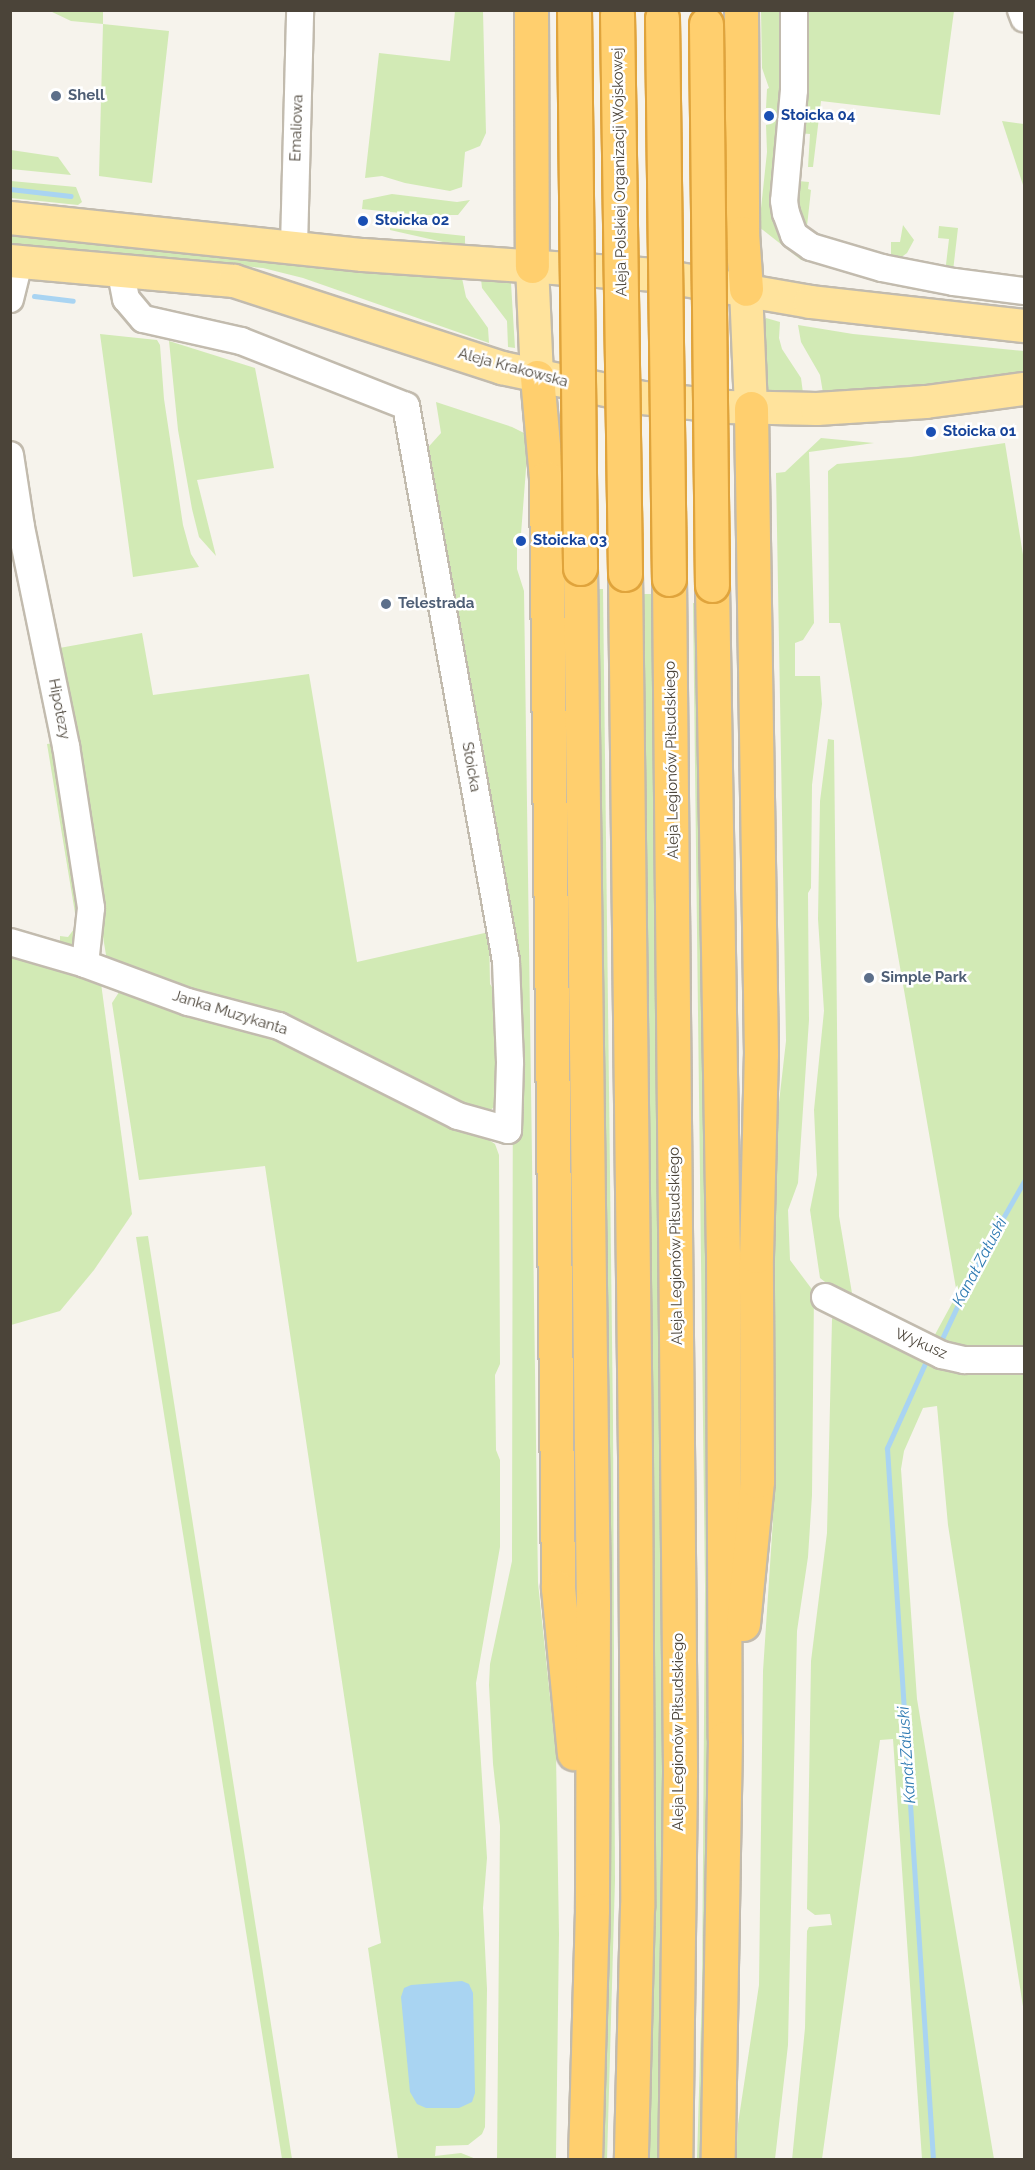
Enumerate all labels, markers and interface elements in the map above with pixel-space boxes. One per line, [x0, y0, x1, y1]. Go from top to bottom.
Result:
street label: Aleja Polskiej Organizacji Wojskowej [609, 47, 631, 297]
place label: Shell [68, 87, 105, 105]
marker: Shell [49, 89, 63, 103]
street label: Emaliowa [287, 94, 307, 162]
place label: Stoicka 04 [781, 107, 855, 125]
marker: Stoicka 04 [762, 109, 776, 123]
place label: Stoicka 02 [375, 212, 449, 230]
marker: Stoicka 02 [356, 214, 370, 228]
street label: Aleja Krakowska [456, 345, 570, 391]
place label: Stoicka 01 [943, 423, 1016, 441]
marker: Stoicka 01 [924, 425, 938, 439]
place label: Stoicka 03 [533, 532, 607, 550]
marker: Stoicka 03 [514, 534, 528, 548]
place label: Telestrada [398, 595, 474, 613]
marker: Telestrada [379, 597, 393, 611]
street label: Aleja Legionów Piłsudskiego [661, 661, 683, 859]
street label: Hipotezy [44, 677, 74, 741]
street label: Stoicka [458, 741, 484, 793]
place label: Simple Park [881, 969, 967, 987]
marker: Simple Park [862, 971, 876, 985]
street label: Janka Muzykanta [170, 987, 290, 1039]
street label: Aleja Legionów Piłsudskiego [665, 1147, 687, 1345]
water label: Kanał Załuski [949, 1214, 1011, 1310]
street label: Wykusz [892, 1325, 950, 1363]
street label: Aleja Legionów Piłsudskiego [670, 1633, 688, 1831]
water label: Kanał Załuski [894, 1706, 920, 1804]

